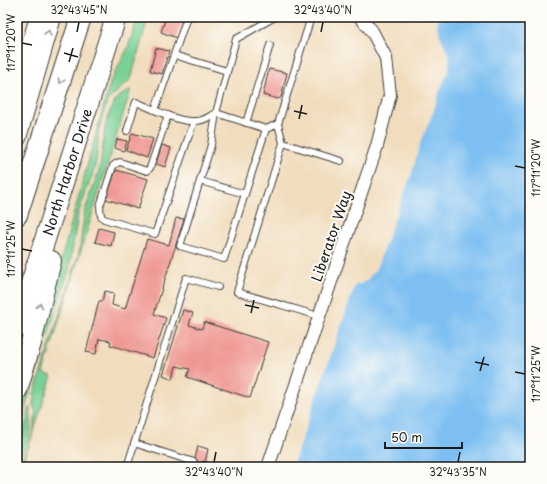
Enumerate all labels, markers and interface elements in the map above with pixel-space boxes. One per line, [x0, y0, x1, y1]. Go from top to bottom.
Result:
text: 32°43'45"N [50, 2, 108, 17]
text: 32°43'40"N [294, 2, 352, 17]
text: 117°11'20"W [3, 13, 18, 72]
one-way arrow [43, 30, 52, 37]
one-way arrow [57, 77, 66, 84]
street label: North Harbor Drive [36, 105, 97, 238]
text: 117°11'20"W [528, 138, 543, 197]
street label: Liberator Way [306, 188, 356, 284]
text: 117°11'25"W [3, 220, 18, 277]
one-way arrow [35, 302, 44, 309]
text: 117°11'25"W [528, 345, 543, 402]
scale bar [385, 424, 462, 450]
text: 50 m [391, 428, 422, 446]
text: 32°43'40"N [185, 464, 243, 479]
text: 32°43'35"N [429, 464, 487, 479]

